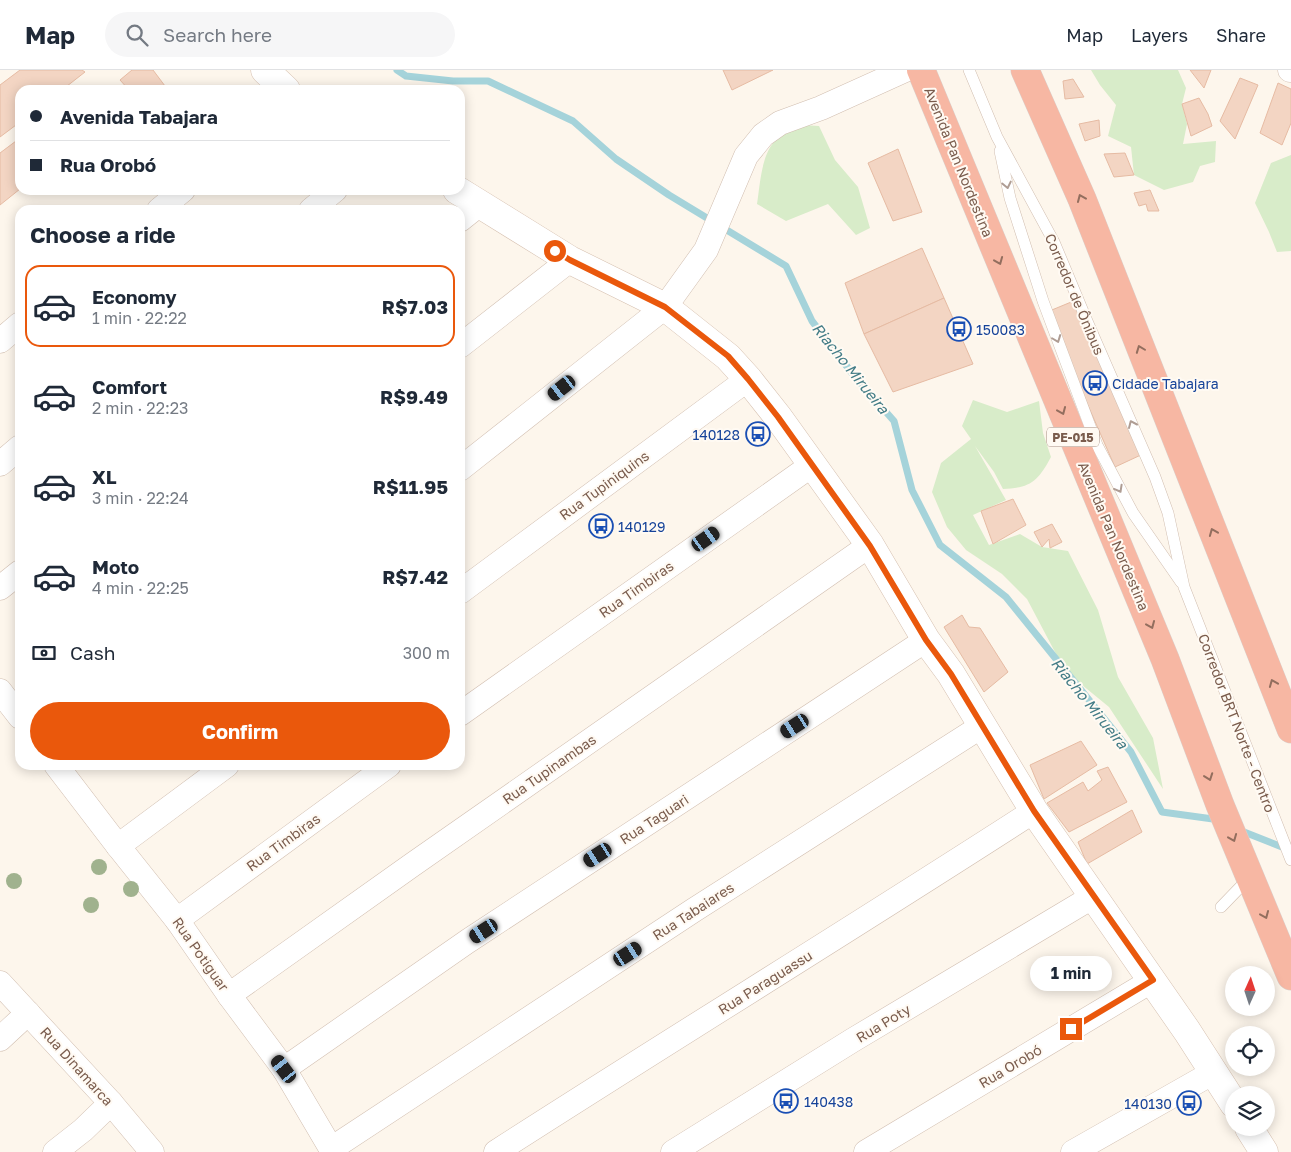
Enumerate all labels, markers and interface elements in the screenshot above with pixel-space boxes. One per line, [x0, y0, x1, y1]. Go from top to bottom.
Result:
search box [105, 12, 455, 57]
text: Map [25, 20, 75, 49]
icon: search [123, 21, 151, 49]
text: Search here [163, 23, 272, 46]
text: Map [1066, 24, 1103, 46]
text: Layers [1131, 24, 1188, 46]
text: Share [1216, 24, 1266, 46]
street label: Avenida Pan Nordestina [921, 85, 997, 239]
text: Avenida Tabajara [60, 105, 218, 128]
text: Rua Orobó [60, 153, 156, 176]
one-way arrow [1001, 180, 1012, 189]
one-way arrow [1076, 194, 1086, 202]
text: Choose a ride [30, 221, 176, 248]
street label: Corredor de Ônibus [1042, 231, 1108, 357]
route start [544, 240, 566, 262]
one-way arrow [993, 256, 1004, 265]
icon: car [32, 284, 77, 329]
text: Economy [92, 285, 177, 308]
text: R$7.03 [382, 295, 448, 318]
text: 1 min · 22:22 [92, 308, 187, 328]
bus stop icon: 150083 [946, 316, 972, 342]
water label: Riacho Mirueira [809, 319, 893, 417]
place label: 150083 [976, 321, 1025, 338]
one-way arrow [1051, 334, 1061, 343]
one-way arrow [1136, 345, 1146, 353]
bus stop icon: Cidade Tabajara [1082, 370, 1108, 396]
car [545, 373, 578, 403]
icon: car [32, 374, 77, 419]
text: Comfort [92, 375, 167, 398]
place label: Cidade Tabajara [1112, 375, 1219, 392]
text: R$9.49 [380, 385, 448, 408]
text: 2 min · 22:23 [92, 398, 188, 418]
one-way arrow [1056, 406, 1066, 415]
one-way arrow [1128, 420, 1139, 429]
bus stop icon: 140128 [745, 421, 771, 447]
place label: 140128 [693, 426, 740, 443]
road number: PE-015 [1047, 428, 1099, 447]
street label: Rua Tupiniquins [556, 447, 652, 523]
street label: Avenida Pan Nordestina [1075, 459, 1153, 613]
icon: car [32, 464, 77, 509]
text: XL [92, 465, 117, 488]
text: R$11.95 [373, 475, 448, 498]
one-way arrow [1113, 484, 1123, 493]
text: 3 min · 22:24 [92, 488, 189, 508]
bus stop icon: 140129 [588, 513, 614, 539]
place label: 140129 [618, 518, 665, 535]
car [689, 524, 722, 554]
one-way arrow [1209, 528, 1219, 537]
icon: car [32, 554, 77, 599]
text: Moto [92, 555, 139, 578]
street label: Rua Timbiras [596, 557, 676, 621]
text: R$7.42 [382, 565, 448, 588]
text: 4 min · 22:25 [92, 578, 189, 598]
one-way arrow [1145, 620, 1156, 629]
street label: Corredor BRT Norte - Centro [1195, 631, 1279, 815]
icon: cash [30, 639, 58, 667]
text: Cash [70, 641, 115, 664]
text: 300 m [403, 643, 450, 663]
water label: Riacho Mirueira [1048, 654, 1132, 752]
one-way arrow [1269, 679, 1279, 688]
button: Confirm [30, 702, 450, 760]
car [778, 712, 811, 740]
street label: Rua Tupinambas [499, 730, 599, 808]
one-way arrow [1203, 772, 1213, 781]
street label: Rua Taguari [616, 790, 692, 848]
street label: Rua Timbiras [243, 810, 323, 874]
one-way arrow [1227, 833, 1237, 842]
car [581, 841, 614, 869]
street label: Rua Tabaiares [649, 878, 737, 944]
one-way arrow [1259, 910, 1269, 919]
street label: Rua Potiguar [169, 914, 233, 995]
car [467, 917, 500, 945]
car [611, 940, 644, 968]
street label: Rua Paraguassu [715, 946, 815, 1018]
callout: 1 min [1030, 956, 1112, 992]
text: 1 min [1051, 963, 1091, 983]
north arrow [1225, 966, 1275, 1016]
map controls [1225, 966, 1275, 1136]
street label: Rua Poty [853, 1000, 913, 1046]
route end [1060, 1018, 1082, 1040]
street label: Rua Dinamarca [37, 1023, 117, 1109]
button: locate [1225, 1026, 1275, 1076]
street label: Rua Orobó [976, 1041, 1044, 1091]
car [268, 1053, 299, 1085]
button: layers [1225, 1086, 1275, 1136]
bus stop icon: 140438 [773, 1088, 799, 1114]
bus stop icon: 140130 [1176, 1090, 1202, 1116]
place label: 140438 [804, 1093, 853, 1110]
place label: 140130 [1124, 1095, 1172, 1112]

